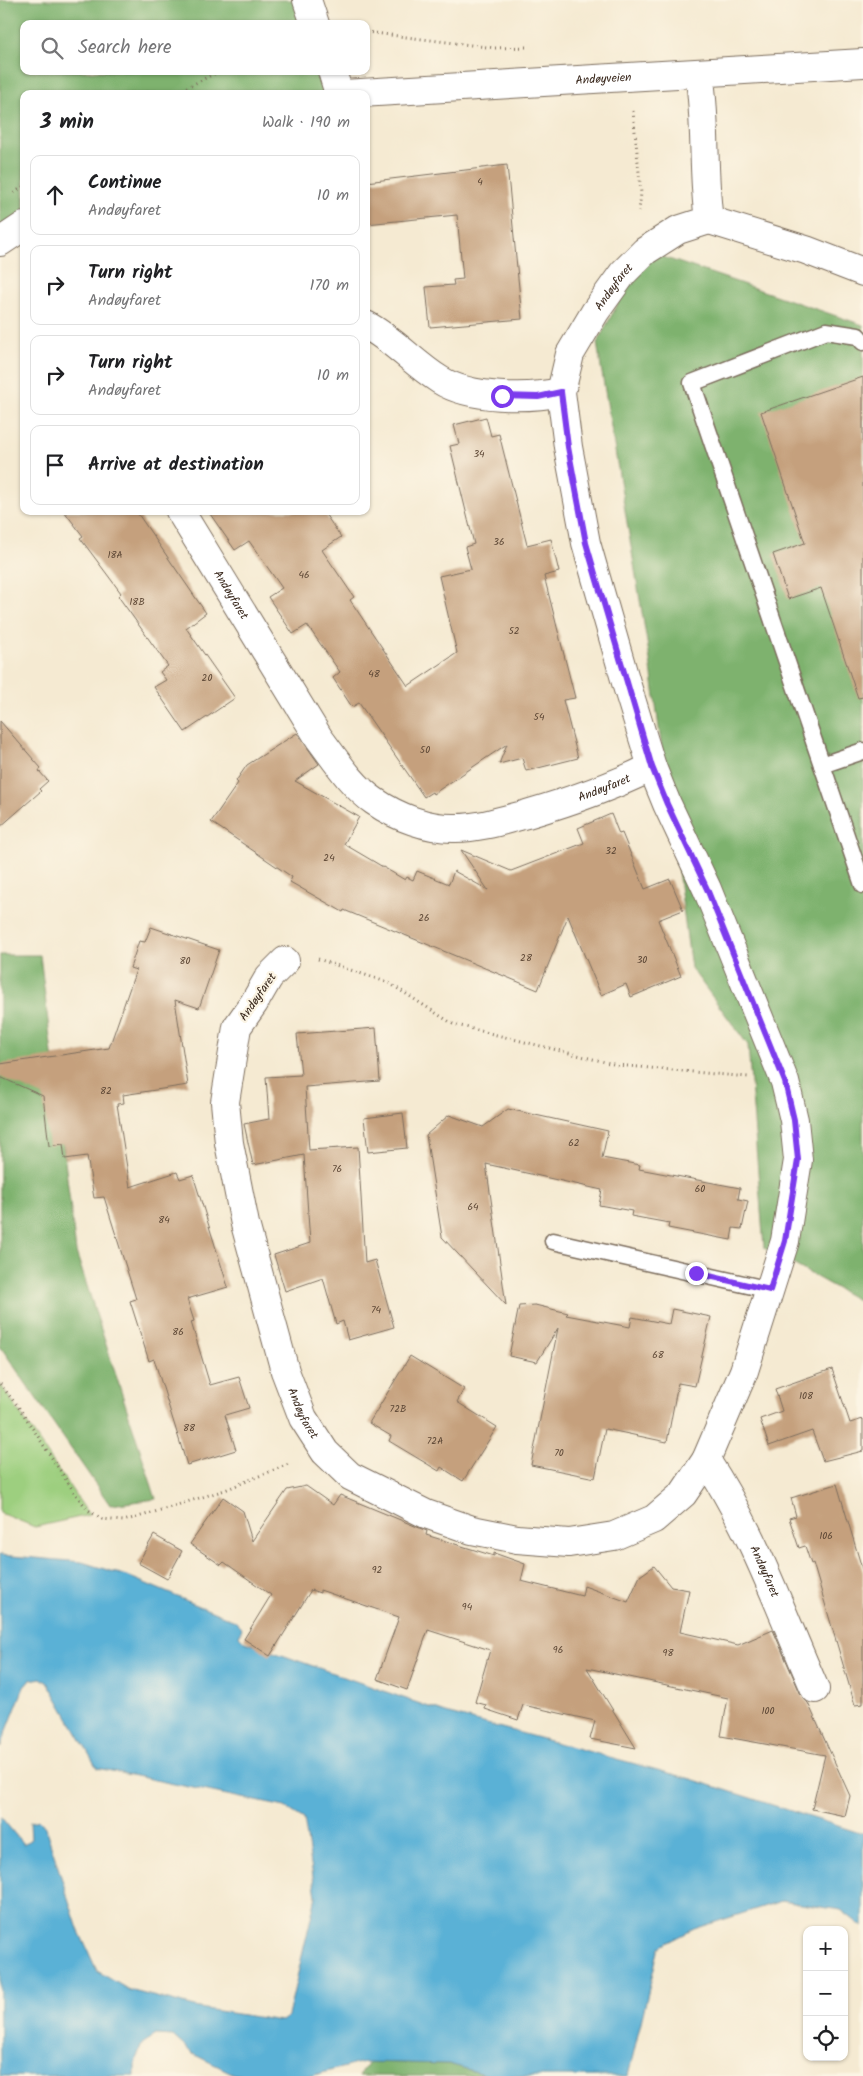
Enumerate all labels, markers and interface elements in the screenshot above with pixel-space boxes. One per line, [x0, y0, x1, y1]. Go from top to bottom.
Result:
search box [20, 20, 370, 75]
text: Search here [78, 33, 172, 63]
icon: search [38, 34, 66, 62]
street label: Andøyveien [575, 67, 632, 90]
text: 3 min [40, 106, 94, 139]
text: Walk · 190 m [262, 110, 350, 135]
text: Continue [88, 168, 161, 198]
house number: 4 [477, 174, 483, 190]
icon: ahead [41, 181, 69, 209]
text: 10 m [317, 183, 349, 208]
text: Andøyfaret [88, 198, 161, 223]
text: Turn right [88, 258, 173, 288]
street label: Andøyfaret [590, 258, 638, 314]
icon: right [41, 271, 69, 299]
text: 170 m [309, 273, 349, 298]
text: Andøyfaret [88, 288, 161, 313]
text: Turn right [88, 348, 173, 378]
icon: right [41, 361, 69, 389]
text: 10 m [317, 363, 349, 388]
text: Andøyfaret [88, 378, 161, 403]
route start [491, 385, 514, 408]
house number: 34 [473, 446, 485, 462]
text: Arrive at destination [88, 450, 264, 480]
icon: arrive [41, 451, 69, 479]
house number: 36 [493, 534, 505, 550]
house number: 18A [107, 547, 123, 563]
street label: Andøyfaret [209, 566, 254, 623]
house number: 46 [298, 567, 310, 583]
house number: 18B [129, 594, 145, 610]
house number: 52 [508, 623, 520, 639]
house number: 48 [368, 666, 381, 682]
house number: 20 [202, 670, 212, 686]
house number: 54 [534, 709, 545, 725]
house number: 50 [420, 742, 430, 758]
street label: Andøyfaret [575, 769, 634, 807]
house number: 32 [605, 843, 617, 859]
house number: 24 [323, 850, 335, 866]
house number: 26 [418, 910, 430, 926]
house number: 28 [520, 950, 533, 966]
house number: 30 [637, 952, 647, 968]
house number: 80 [179, 953, 191, 969]
street label: Andøyfaret [234, 969, 282, 1025]
house number: 82 [100, 1083, 112, 1099]
house number: 62 [568, 1135, 580, 1151]
house number: 76 [332, 1161, 342, 1177]
house number: 60 [695, 1181, 705, 1197]
house number: 64 [467, 1199, 479, 1215]
house number: 84 [158, 1212, 170, 1228]
route end [685, 1262, 708, 1285]
house number: 74 [371, 1302, 382, 1318]
house number: 86 [172, 1324, 184, 1340]
house number: 68 [652, 1347, 665, 1363]
street label: Andøyfaret [283, 1385, 324, 1443]
house number: 108 [799, 1388, 814, 1404]
house number: 72B [390, 1401, 406, 1417]
house number: 88 [183, 1420, 196, 1436]
house number: 72A [427, 1433, 443, 1449]
house number: 70 [554, 1445, 564, 1461]
house number: 106 [819, 1528, 833, 1544]
street label: Andøyfaret [745, 1542, 785, 1601]
house number: 92 [372, 1562, 383, 1578]
house number: 94 [462, 1599, 473, 1615]
house number: 96 [553, 1642, 563, 1658]
house number: 98 [663, 1645, 674, 1661]
house number: 100 [761, 1703, 775, 1719]
map controls [803, 1926, 848, 2061]
button: + [803, 1926, 848, 1971]
button: − [803, 1971, 848, 2016]
button: locate [803, 2016, 848, 2061]

